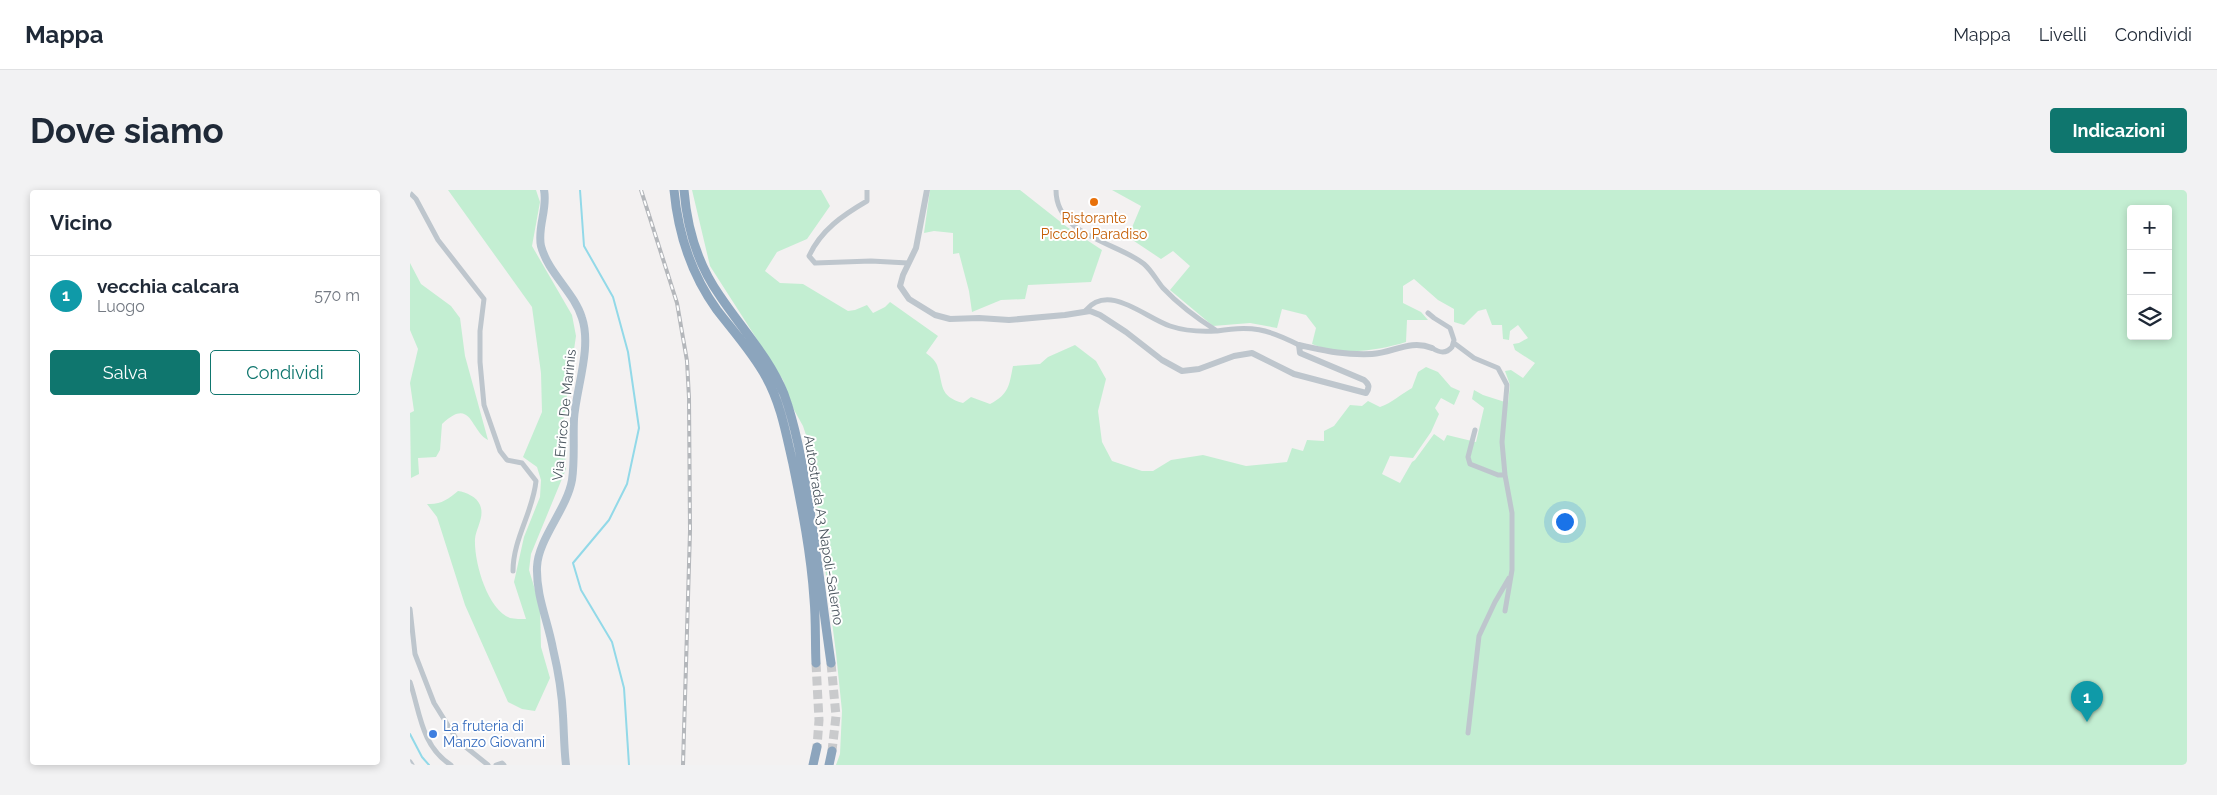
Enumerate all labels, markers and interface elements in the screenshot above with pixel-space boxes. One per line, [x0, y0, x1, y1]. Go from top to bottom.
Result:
text: Mappa [25, 20, 104, 49]
text: Mappa [1953, 24, 2011, 45]
text: Livelli [2039, 24, 2087, 45]
text: Condividi [2115, 24, 2192, 45]
button: Indicazioni [2050, 108, 2187, 153]
text: Dove siamo [30, 110, 224, 151]
marker: Ristorante Piccolo Paradiso [1088, 196, 1100, 208]
map controls [2127, 205, 2172, 340]
button: + [2127, 205, 2172, 250]
text: Vicino [50, 210, 112, 235]
place label: Ristorante Piccolo Paradiso [1041, 210, 1147, 242]
button: − [2127, 250, 2172, 295]
text: vecchia calcara [97, 275, 239, 297]
text: 1 [62, 286, 70, 305]
text: 570 m [314, 286, 360, 305]
button: layers [2127, 295, 2172, 340]
text: Luogo [97, 297, 145, 316]
street label: Via Errico De Marinis [549, 348, 579, 482]
button: Salva [50, 350, 200, 395]
button: Condividi [210, 350, 360, 395]
street label: Autostrada A3 Napoli-Salerno [801, 434, 847, 626]
your location [1552, 509, 1578, 535]
pin: 1 [2071, 681, 2103, 722]
place label: La fruteria di Manzo Giovanni [443, 718, 545, 750]
marker: La fruteria di Manzo Giovanni [427, 728, 439, 740]

